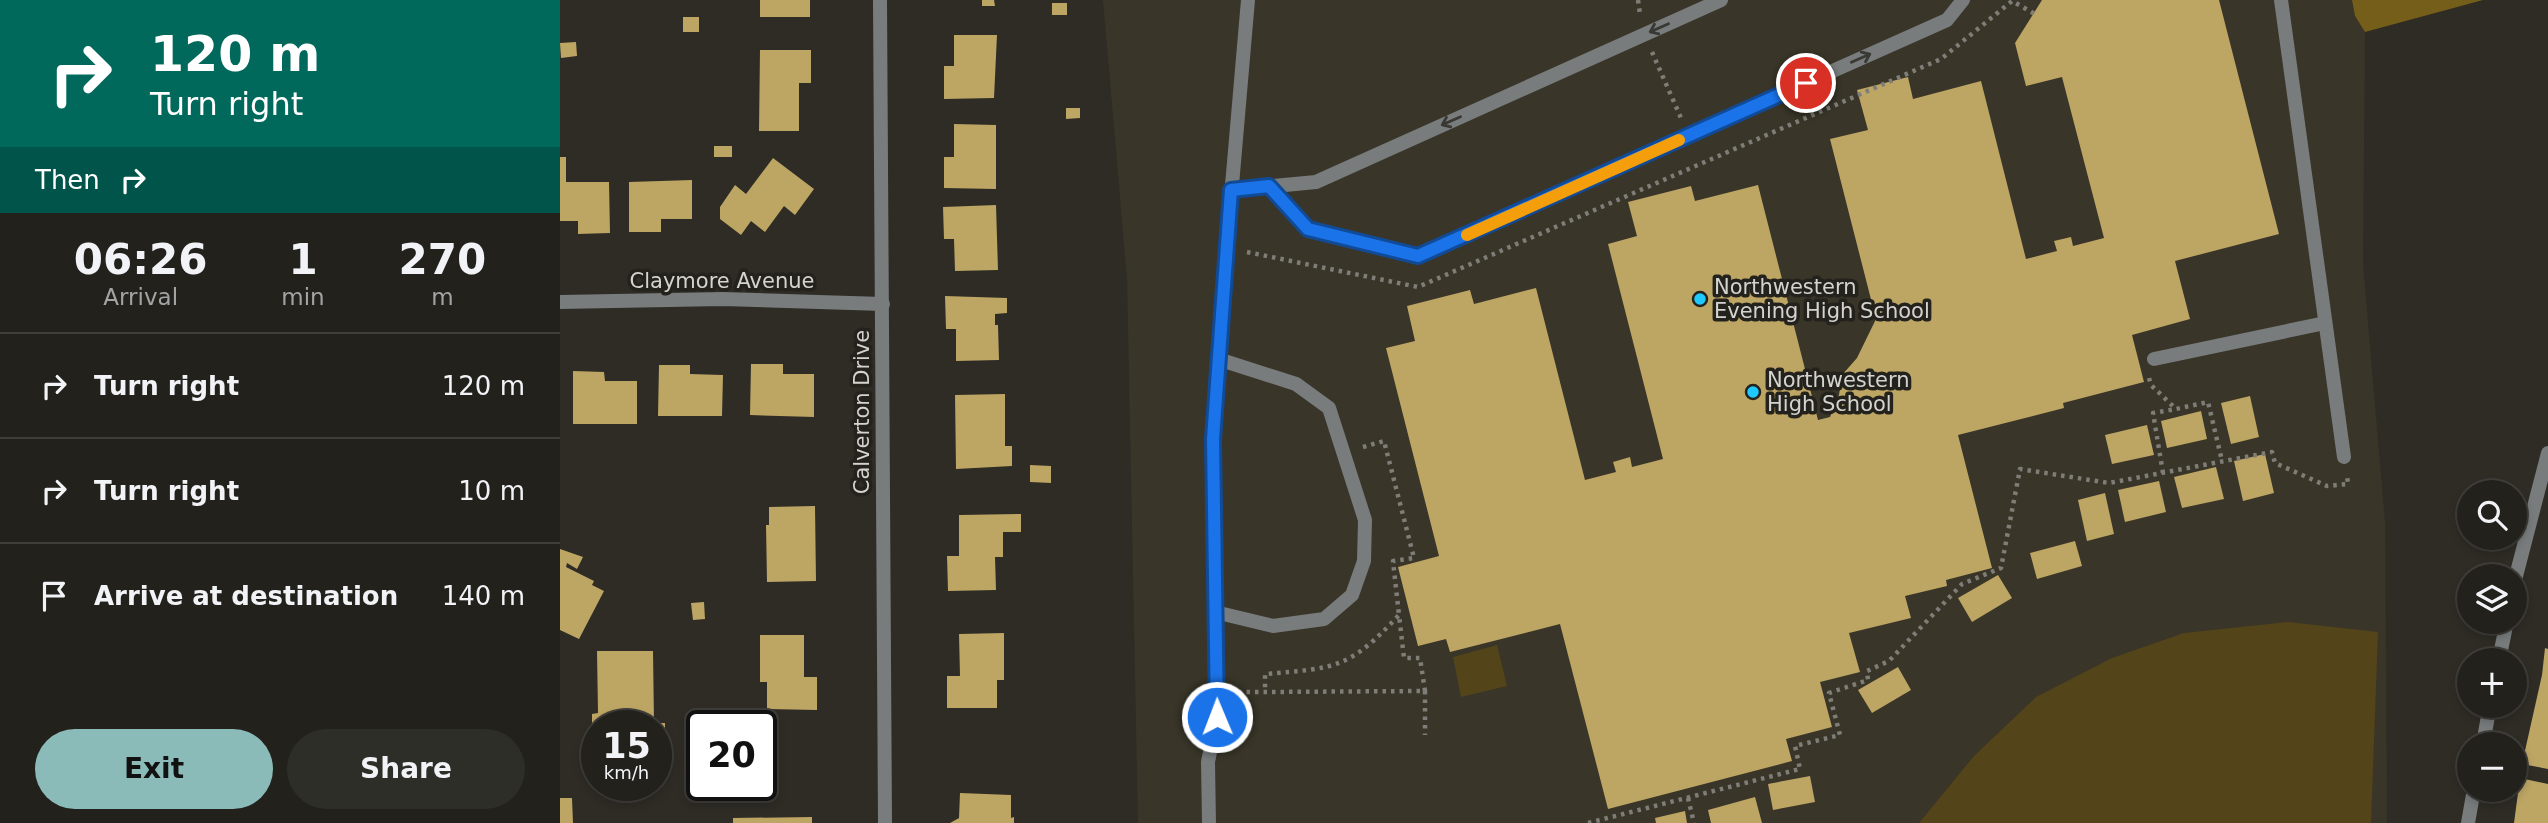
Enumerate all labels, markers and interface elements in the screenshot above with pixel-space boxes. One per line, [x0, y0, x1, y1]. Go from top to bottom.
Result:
one-way arrow [1649, 22, 1670, 35]
text: 120 m [150, 26, 320, 83]
icon: right [35, 28, 126, 119]
one-way arrow [1850, 51, 1871, 64]
pin [1776, 53, 1836, 113]
icon: arrive [1787, 64, 1825, 102]
text: Turn right [150, 85, 303, 123]
one-way arrow [1441, 115, 1462, 128]
icon: right [114, 161, 152, 199]
text: Then [35, 165, 100, 195]
text: 06:26 [74, 235, 208, 284]
text: 1 [288, 235, 318, 284]
text: 270 [399, 235, 486, 284]
street label: Claymore Avenue [630, 269, 814, 293]
place label: Northwestern Evening High School [1714, 275, 1930, 323]
text: Arrival [103, 284, 178, 310]
text: min [281, 284, 325, 310]
text: m [431, 284, 454, 310]
marker: Northwestern Evening High School [1692, 291, 1708, 307]
street label: Calverton Drive [850, 330, 874, 494]
icon: right [35, 367, 73, 405]
place label: Northwestern High School [1767, 368, 1910, 416]
text: Turn right [94, 371, 239, 401]
text: 120 m [442, 371, 525, 401]
marker: Northwestern High School [1745, 384, 1761, 400]
icon: right [35, 472, 73, 510]
text: Turn right [94, 476, 239, 506]
text: 10 m [458, 476, 525, 506]
map controls [2457, 480, 2527, 802]
button: search [2457, 480, 2527, 550]
button: layers [2457, 564, 2527, 634]
icon: arrive [35, 577, 73, 615]
text: Arrive at destination [94, 581, 398, 611]
text: 140 m [442, 581, 525, 611]
button: + [2457, 648, 2527, 718]
position arrow [1180, 680, 1254, 754]
speed limit sign: 20 [686, 710, 777, 801]
text: 15 [602, 726, 651, 766]
button: Exit [35, 729, 273, 809]
button: Share [287, 729, 525, 809]
button: − [2457, 732, 2527, 802]
text: km/h [604, 762, 649, 783]

